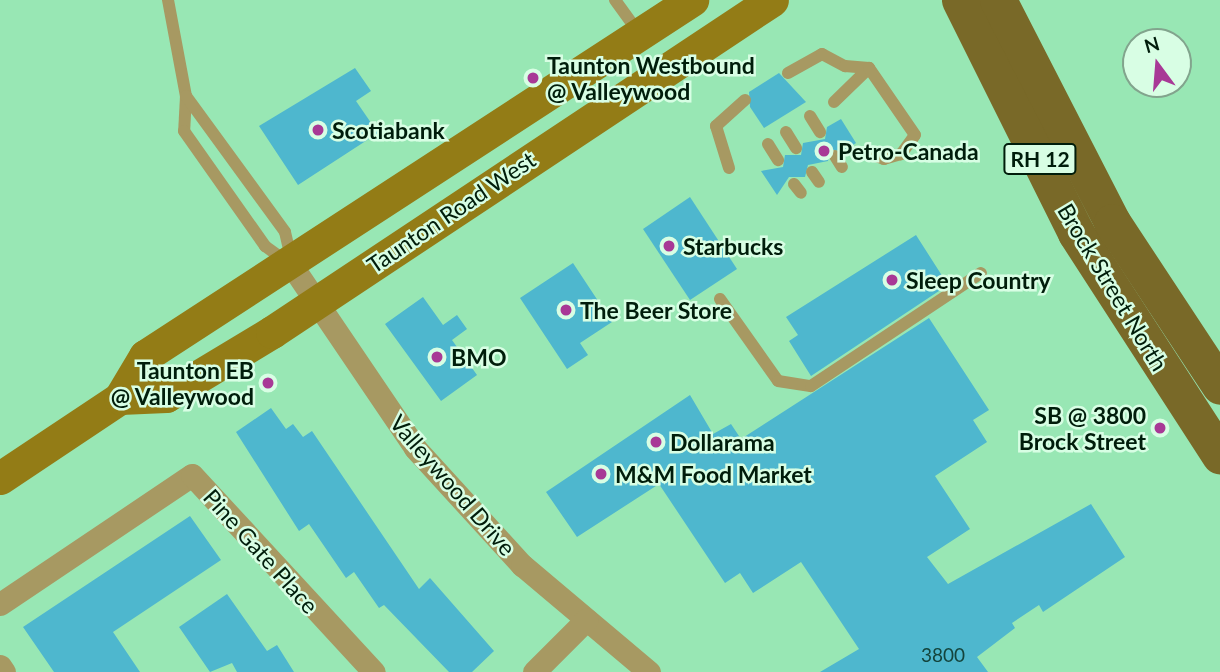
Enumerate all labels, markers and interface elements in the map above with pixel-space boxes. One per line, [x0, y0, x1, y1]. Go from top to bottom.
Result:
north arrow [1122, 28, 1192, 98]
text: N [1141, 31, 1162, 57]
place label: Taunton Westbound @ Valleywood [547, 51, 755, 105]
marker: Taunton Westbound @ Valleywood [525, 70, 541, 86]
place label: Scotiabank [332, 116, 445, 144]
marker: Scotiabank [310, 122, 326, 138]
place label: Petro-Canada [838, 137, 979, 165]
road number: RH 12 [1003, 142, 1077, 176]
marker: Petro-Canada [816, 143, 832, 159]
street label: Taunton Road West [361, 145, 541, 279]
street label: Brock Street North [1052, 198, 1174, 376]
place label: Starbucks [683, 232, 783, 260]
marker: Starbucks [661, 238, 677, 254]
place label: Sleep Country [906, 266, 1051, 294]
marker: Sleep Country [884, 272, 900, 288]
place label: The Beer Store [580, 296, 732, 324]
marker: The Beer Store [558, 302, 574, 318]
place label: BMO [451, 343, 506, 371]
marker: BMO [429, 349, 445, 365]
place label: Taunton EB @ Valleywood [110, 356, 254, 410]
marker: Taunton EB @ Valleywood [260, 375, 276, 391]
place label: SB @ 3800 Brock Street [1019, 401, 1146, 455]
street label: Valleywood Drive [384, 409, 522, 561]
marker: SB @ 3800 Brock Street [1152, 420, 1168, 436]
place label: Dollarama [670, 428, 775, 456]
marker: Dollarama [648, 434, 664, 450]
place label: M&M Food Market [615, 460, 812, 488]
marker: M&M Food Market [593, 466, 609, 482]
street label: Pine Gate Place [198, 483, 324, 619]
house number: 3800 [921, 644, 965, 666]

